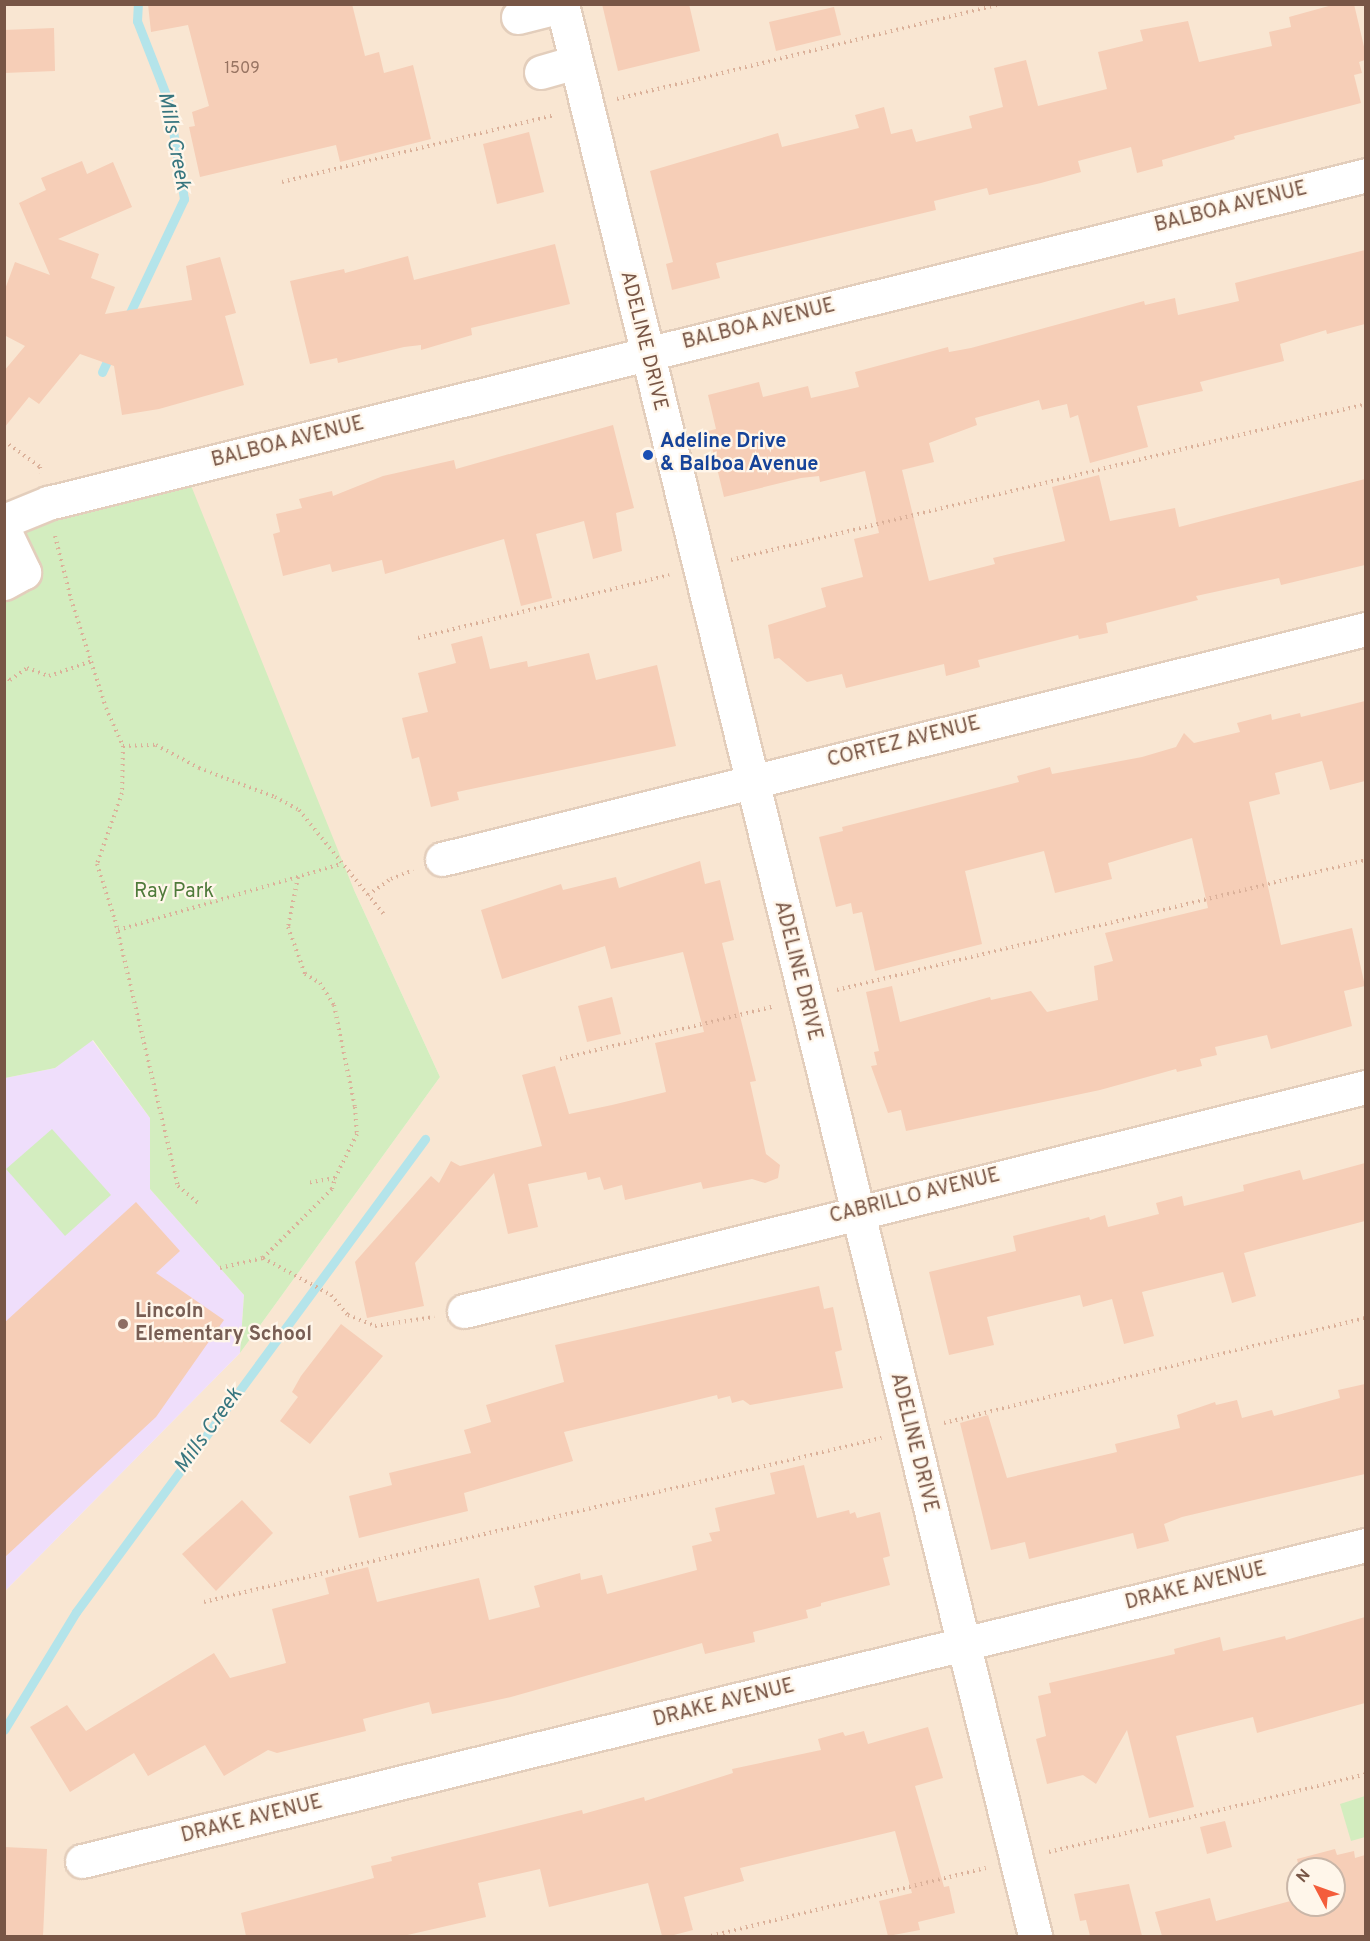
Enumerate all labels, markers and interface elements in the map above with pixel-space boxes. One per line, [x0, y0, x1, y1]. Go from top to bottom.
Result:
house number: 1509 [224, 59, 260, 79]
water label: Mills Creek [151, 90, 195, 192]
street label: BALBOA AVENUE [1151, 177, 1311, 239]
street label: ADELINE DRIVE [614, 269, 672, 413]
street label: BALBOA AVENUE [679, 294, 839, 356]
street label: BALBOA AVENUE [208, 412, 368, 474]
place label: Adeline Drive & Balboa Avenue [660, 431, 819, 478]
marker: Adeline Drive & Balboa Avenue [641, 448, 655, 462]
street label: CORTEZ AVENUE [825, 712, 983, 774]
park label: Ray Park [134, 880, 214, 904]
street label: ADELINE DRIVE [768, 899, 826, 1043]
street label: CABRILLO AVENUE [827, 1164, 1003, 1230]
place label: Lincoln Elementary School [135, 1300, 312, 1347]
marker: Lincoln Elementary School [116, 1317, 130, 1331]
street label: ADELINE DRIVE [884, 1371, 942, 1515]
water label: Mills Creek [170, 1383, 248, 1479]
street label: DRAKE AVENUE [1122, 1558, 1270, 1616]
street label: DRAKE AVENUE [650, 1675, 798, 1733]
street label: DRAKE AVENUE [178, 1791, 326, 1849]
north arrow [1286, 1857, 1346, 1917]
text: N [1293, 1866, 1315, 1887]

